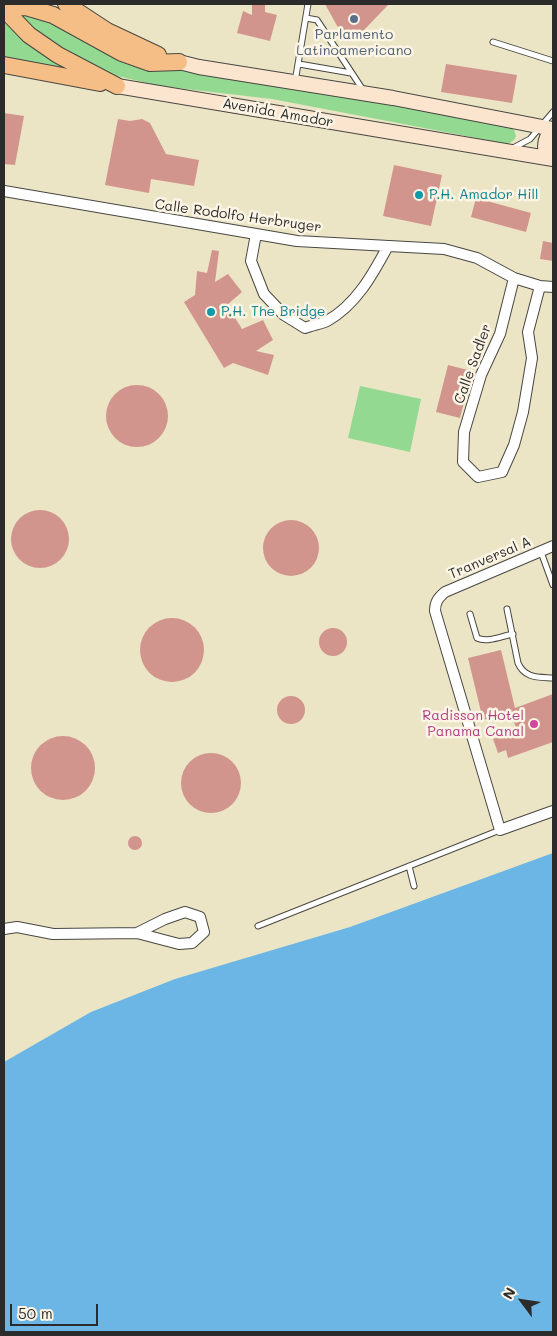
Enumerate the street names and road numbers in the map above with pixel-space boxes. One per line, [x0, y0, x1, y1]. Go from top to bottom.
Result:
street label: Avenida Amador [221, 95, 335, 131]
street label: Calle Rodolfo Herbruger [154, 196, 322, 236]
street label: Calle Sadler [451, 322, 495, 406]
street label: Tranversal A [446, 533, 534, 583]

